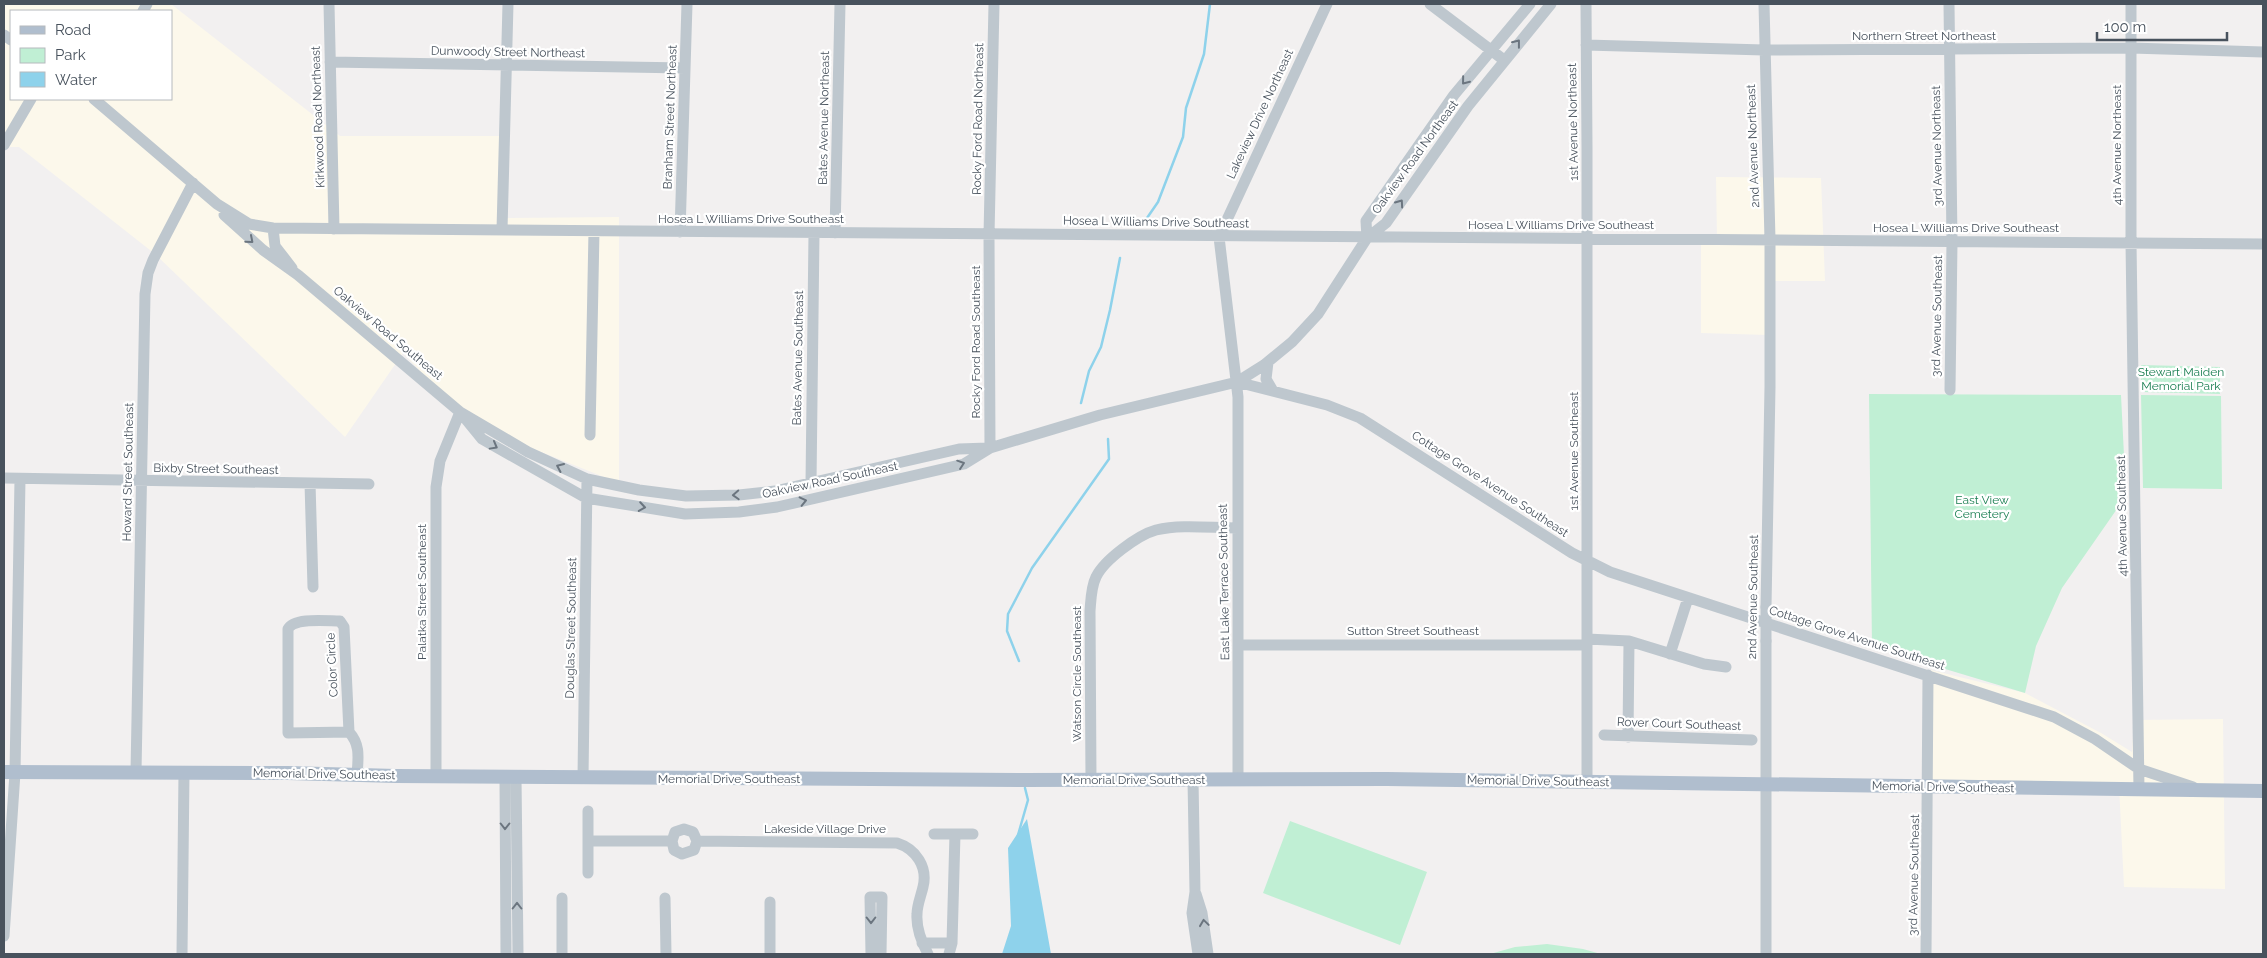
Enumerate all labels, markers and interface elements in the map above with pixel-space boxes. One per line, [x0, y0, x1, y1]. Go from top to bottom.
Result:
legend [10, 10, 172, 100]
scale bar [2097, 10, 2227, 42]
text: 100 m [2104, 18, 2146, 36]
text: Road [55, 21, 91, 39]
street label: Northern Street Northeast [1852, 29, 1996, 43]
one-way arrow [1512, 40, 1520, 49]
street label: Rocky Ford Road Northeast [970, 43, 986, 195]
street label: Dunwoody Street Northeast [431, 44, 585, 60]
street label: Branham Street Northeast [660, 44, 680, 190]
text: Park [55, 46, 86, 64]
street label: Kirkwood Road Northeast [309, 46, 327, 188]
street label: Lakeview Drive Northeast [1224, 47, 1296, 181]
street label: Bates Avenue Northeast [816, 51, 832, 185]
street label: 1st Avenue Northeast [1565, 63, 1581, 181]
text: Water [55, 71, 98, 89]
one-way arrow [1462, 76, 1471, 85]
street label: 2nd Avenue Northeast [1744, 84, 1762, 208]
street label: 4th Avenue Northeast [2110, 85, 2124, 205]
street label: 3rd Avenue Northeast [1929, 86, 1945, 206]
street label: Oakview Road Northeast [1369, 97, 1461, 217]
one-way arrow [1394, 199, 1403, 208]
street label: Hosea L Williams Drive Southeast [658, 212, 844, 226]
street label: Hosea L Williams Drive Southeast [1063, 213, 1249, 231]
street label: Hosea L Williams Drive Southeast [1468, 218, 1654, 232]
street label: Hosea L Williams Drive Southeast [1873, 221, 2059, 235]
one-way arrow [245, 234, 254, 243]
street label: 3rd Avenue Southeast [1929, 255, 1945, 377]
street label: Rocky Ford Road Southeast [969, 265, 983, 419]
street label: Oakview Road Southeast [331, 283, 445, 383]
street label: Bates Avenue Southeast [790, 290, 806, 426]
park label: Stewart Maiden Memorial Park [2138, 365, 2224, 393]
street label: 1st Avenue Southeast [1567, 392, 1581, 510]
street label: Howard Street Southeast [120, 403, 136, 541]
street label: Cottage Grove Avenue Southeast [1409, 428, 1571, 540]
one-way arrow [488, 440, 497, 450]
street label: 4th Avenue Southeast [2114, 455, 2130, 577]
street label: Oakview Road Southeast [761, 459, 899, 501]
one-way arrow [956, 460, 965, 470]
street label: Bixby Street Southeast [153, 461, 279, 477]
one-way arrow [556, 462, 565, 473]
one-way arrow [732, 489, 740, 500]
park label: East View Cemetery [1955, 493, 2010, 521]
one-way arrow [799, 496, 808, 507]
one-way arrow [638, 502, 646, 512]
street label: East Lake Terrace Southeast [1216, 504, 1232, 660]
street label: Palatka Street Southeast [415, 524, 429, 660]
street label: 2nd Avenue Southeast [1745, 535, 1761, 659]
street label: Douglas Street Southeast [563, 557, 579, 699]
street label: Cottage Grove Avenue Southeast [1767, 603, 1947, 673]
street label: Watson Circle Southeast [1070, 606, 1084, 742]
street label: Sutton Street Southeast [1347, 624, 1479, 638]
street label: Color Circle [323, 632, 341, 698]
street label: Rover Court Southeast [1617, 715, 1741, 733]
street label: Memorial Drive Southeast [253, 766, 395, 782]
street label: Memorial Drive Southeast [658, 772, 800, 786]
street label: Memorial Drive Southeast [1063, 773, 1205, 787]
street label: Memorial Drive Southeast [1467, 773, 1609, 789]
street label: Memorial Drive Southeast [1872, 779, 2014, 795]
street label: 3rd Avenue Southeast [1906, 814, 1922, 936]
one-way arrow [500, 822, 510, 830]
street label: Lakeside Village Drive [764, 822, 886, 836]
one-way arrow [512, 901, 522, 909]
one-way arrow [865, 916, 876, 924]
one-way arrow [1199, 918, 1210, 926]

